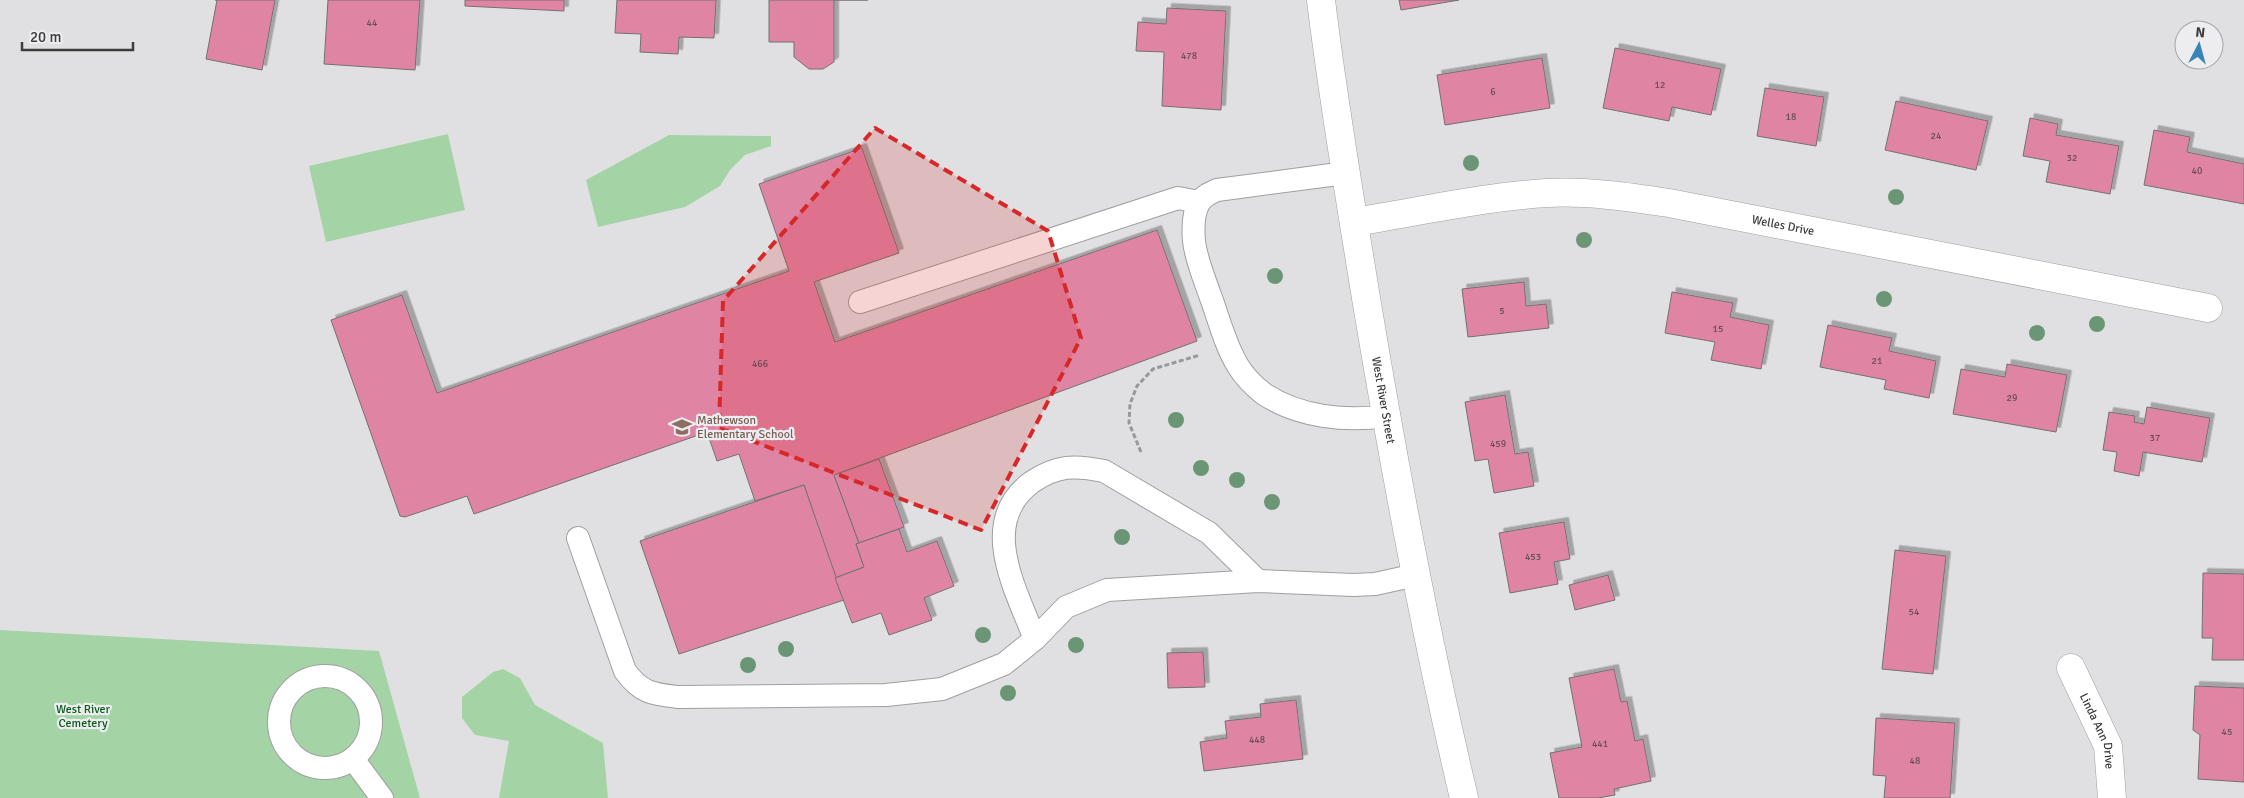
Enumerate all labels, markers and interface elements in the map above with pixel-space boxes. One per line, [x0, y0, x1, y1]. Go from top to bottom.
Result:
house number: 44 [367, 17, 378, 29]
scale bar [22, 20, 134, 52]
north arrow [2174, 20, 2224, 70]
text: N [2195, 24, 2206, 42]
text: 20 m [30, 28, 61, 46]
house number: 478 [1181, 50, 1197, 62]
house number: 12 [1655, 79, 1665, 91]
house number: 6 [1490, 86, 1496, 98]
house number: 18 [1786, 111, 1796, 123]
house number: 24 [1931, 130, 1942, 142]
house number: 32 [2067, 152, 2077, 164]
house number: 40 [2192, 165, 2202, 177]
street label: Welles Drive [1750, 212, 1816, 239]
house number: 5 [1499, 305, 1505, 317]
house number: 15 [1713, 323, 1723, 335]
house number: 21 [1872, 355, 1882, 367]
street label: West River Street [1369, 356, 1399, 445]
house number: 466 [752, 358, 768, 370]
house number: 29 [2007, 392, 2017, 404]
place label: Mathewson Elementary School [697, 413, 794, 442]
school or university icon: Mathewson Elementary School [671, 416, 693, 438]
house number: 37 [2150, 432, 2160, 444]
house number: 459 [1490, 438, 1506, 450]
house number: 453 [1525, 551, 1541, 563]
house number: 54 [1909, 606, 1920, 618]
street label: Linda Ann Drive [2076, 691, 2117, 770]
park label: West River Cemetery [56, 702, 111, 731]
house number: 45 [2222, 726, 2232, 738]
house number: 448 [1249, 734, 1265, 746]
house number: 441 [1592, 738, 1608, 750]
house number: 48 [1910, 755, 1920, 767]

